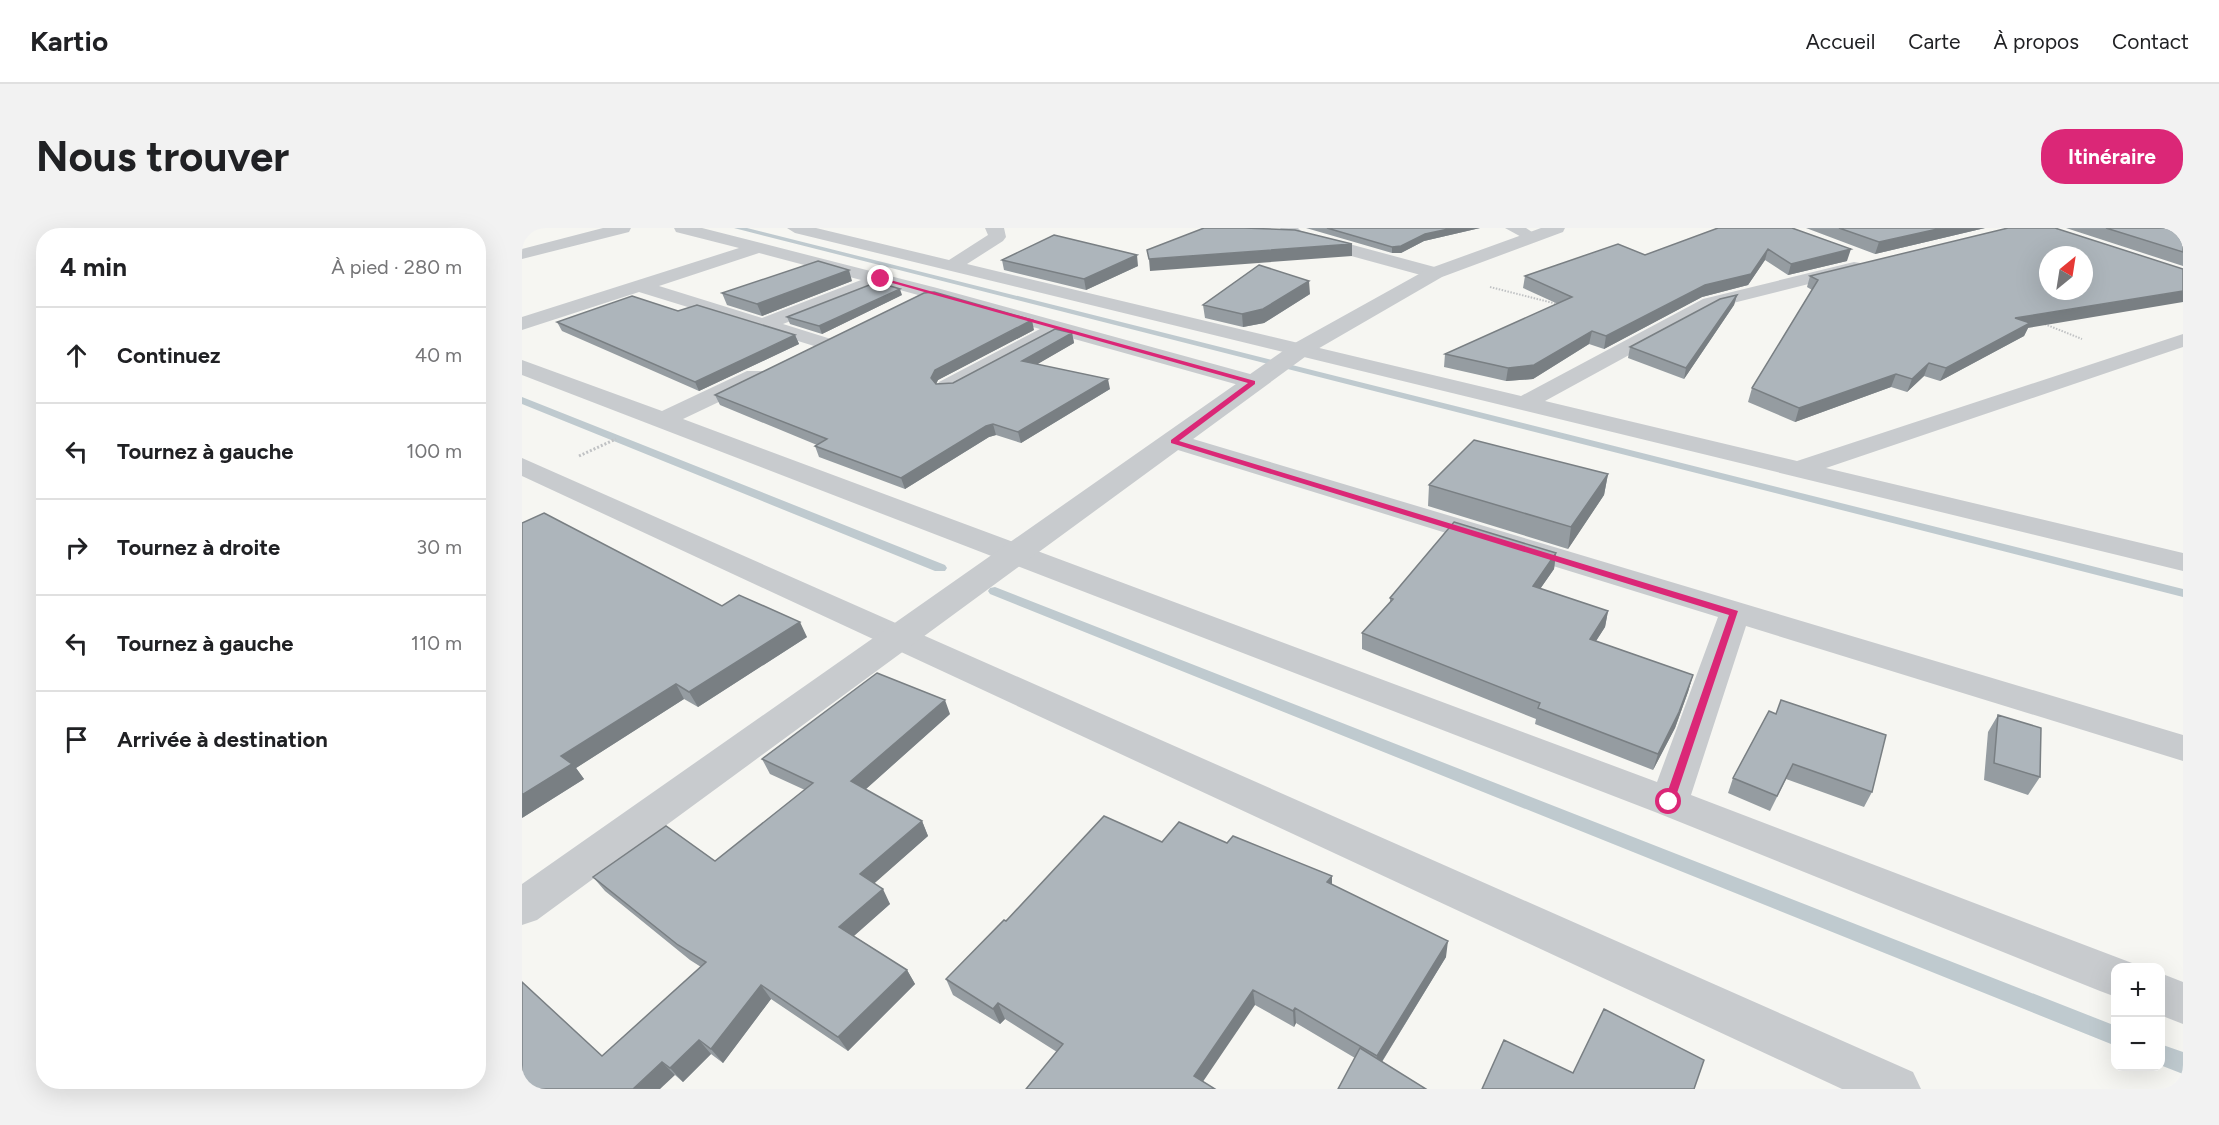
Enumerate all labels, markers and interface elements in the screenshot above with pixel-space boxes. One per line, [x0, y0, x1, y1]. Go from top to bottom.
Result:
text: Kartio [30, 24, 108, 58]
text: Accueil [1806, 29, 1875, 54]
text: Carte [1908, 29, 1961, 54]
text: À propos [1994, 29, 2079, 54]
text: Contact [2112, 29, 2189, 54]
button: Itinéraire [2041, 129, 2183, 184]
text: Nous trouver [36, 131, 289, 182]
north arrow [2039, 246, 2093, 300]
text: 4 min [60, 251, 127, 283]
text: À pied · 280 m [331, 255, 462, 279]
route end [867, 265, 893, 291]
icon: ahead [60, 339, 93, 372]
text: Continuez [117, 342, 221, 369]
text: 40 m [415, 343, 462, 367]
icon: left [60, 435, 93, 468]
text: Tournez à gauche [117, 438, 293, 465]
text: 100 m [406, 439, 462, 463]
icon: right [60, 531, 93, 564]
text: Tournez à droite [117, 534, 280, 561]
text: 30 m [416, 535, 462, 559]
icon: left [60, 627, 93, 660]
text: Tournez à gauche [117, 630, 293, 657]
text: 110 m [411, 631, 462, 655]
icon: arrive [60, 723, 93, 756]
text: Arrivée à destination [117, 726, 328, 753]
route start [1655, 788, 1681, 814]
map controls [2111, 963, 2165, 1071]
button: + [2111, 963, 2165, 1017]
button: − [2111, 1017, 2165, 1071]

